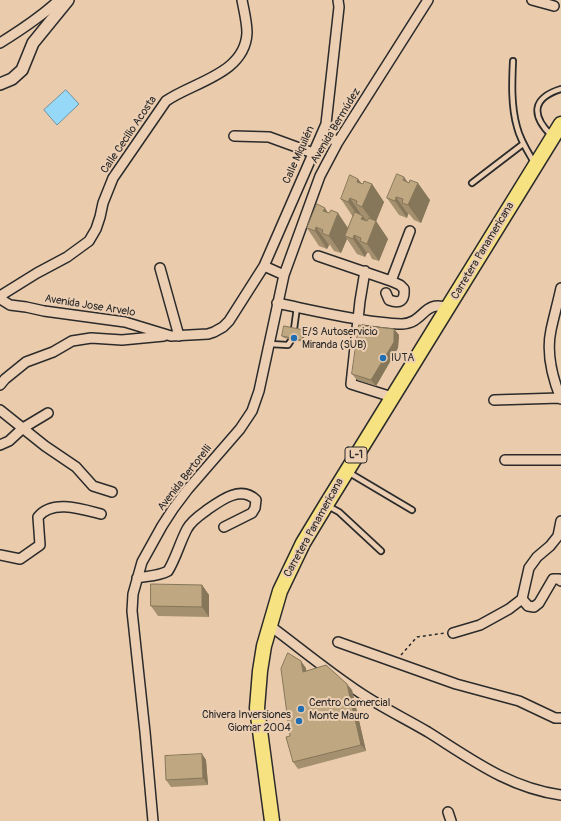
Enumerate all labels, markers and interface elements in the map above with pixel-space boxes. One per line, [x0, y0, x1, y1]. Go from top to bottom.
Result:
street label: Avenida Bermúdez [308, 86, 364, 166]
street label: Calle Cecilio Acosta [98, 94, 160, 176]
street label: Calle Miquilén [280, 124, 318, 186]
street label: Carretera Panamericana [449, 200, 517, 302]
street label: Avenida Jose Arvelo [44, 292, 136, 320]
place label: E/S Autoservicio Miranda (SUB) [302, 325, 378, 351]
marker: E/S Autoservicio Miranda (SUB) [289, 333, 299, 343]
place label: IUTA [391, 351, 414, 365]
marker: IUTA [378, 353, 388, 363]
street label: Avenida Bertorelli [155, 442, 215, 514]
road number: L-1 [345, 447, 367, 463]
street label: Carretera Panamericana [281, 476, 347, 580]
place label: Centro Comercial Monte Mauro [309, 696, 390, 722]
marker: Centro Comercial Monte Mauro [296, 704, 306, 714]
place label: Chivera Inversiones Giomar 2004 [202, 708, 291, 734]
marker: Chivera Inversiones Giomar 2004 [294, 716, 304, 726]

